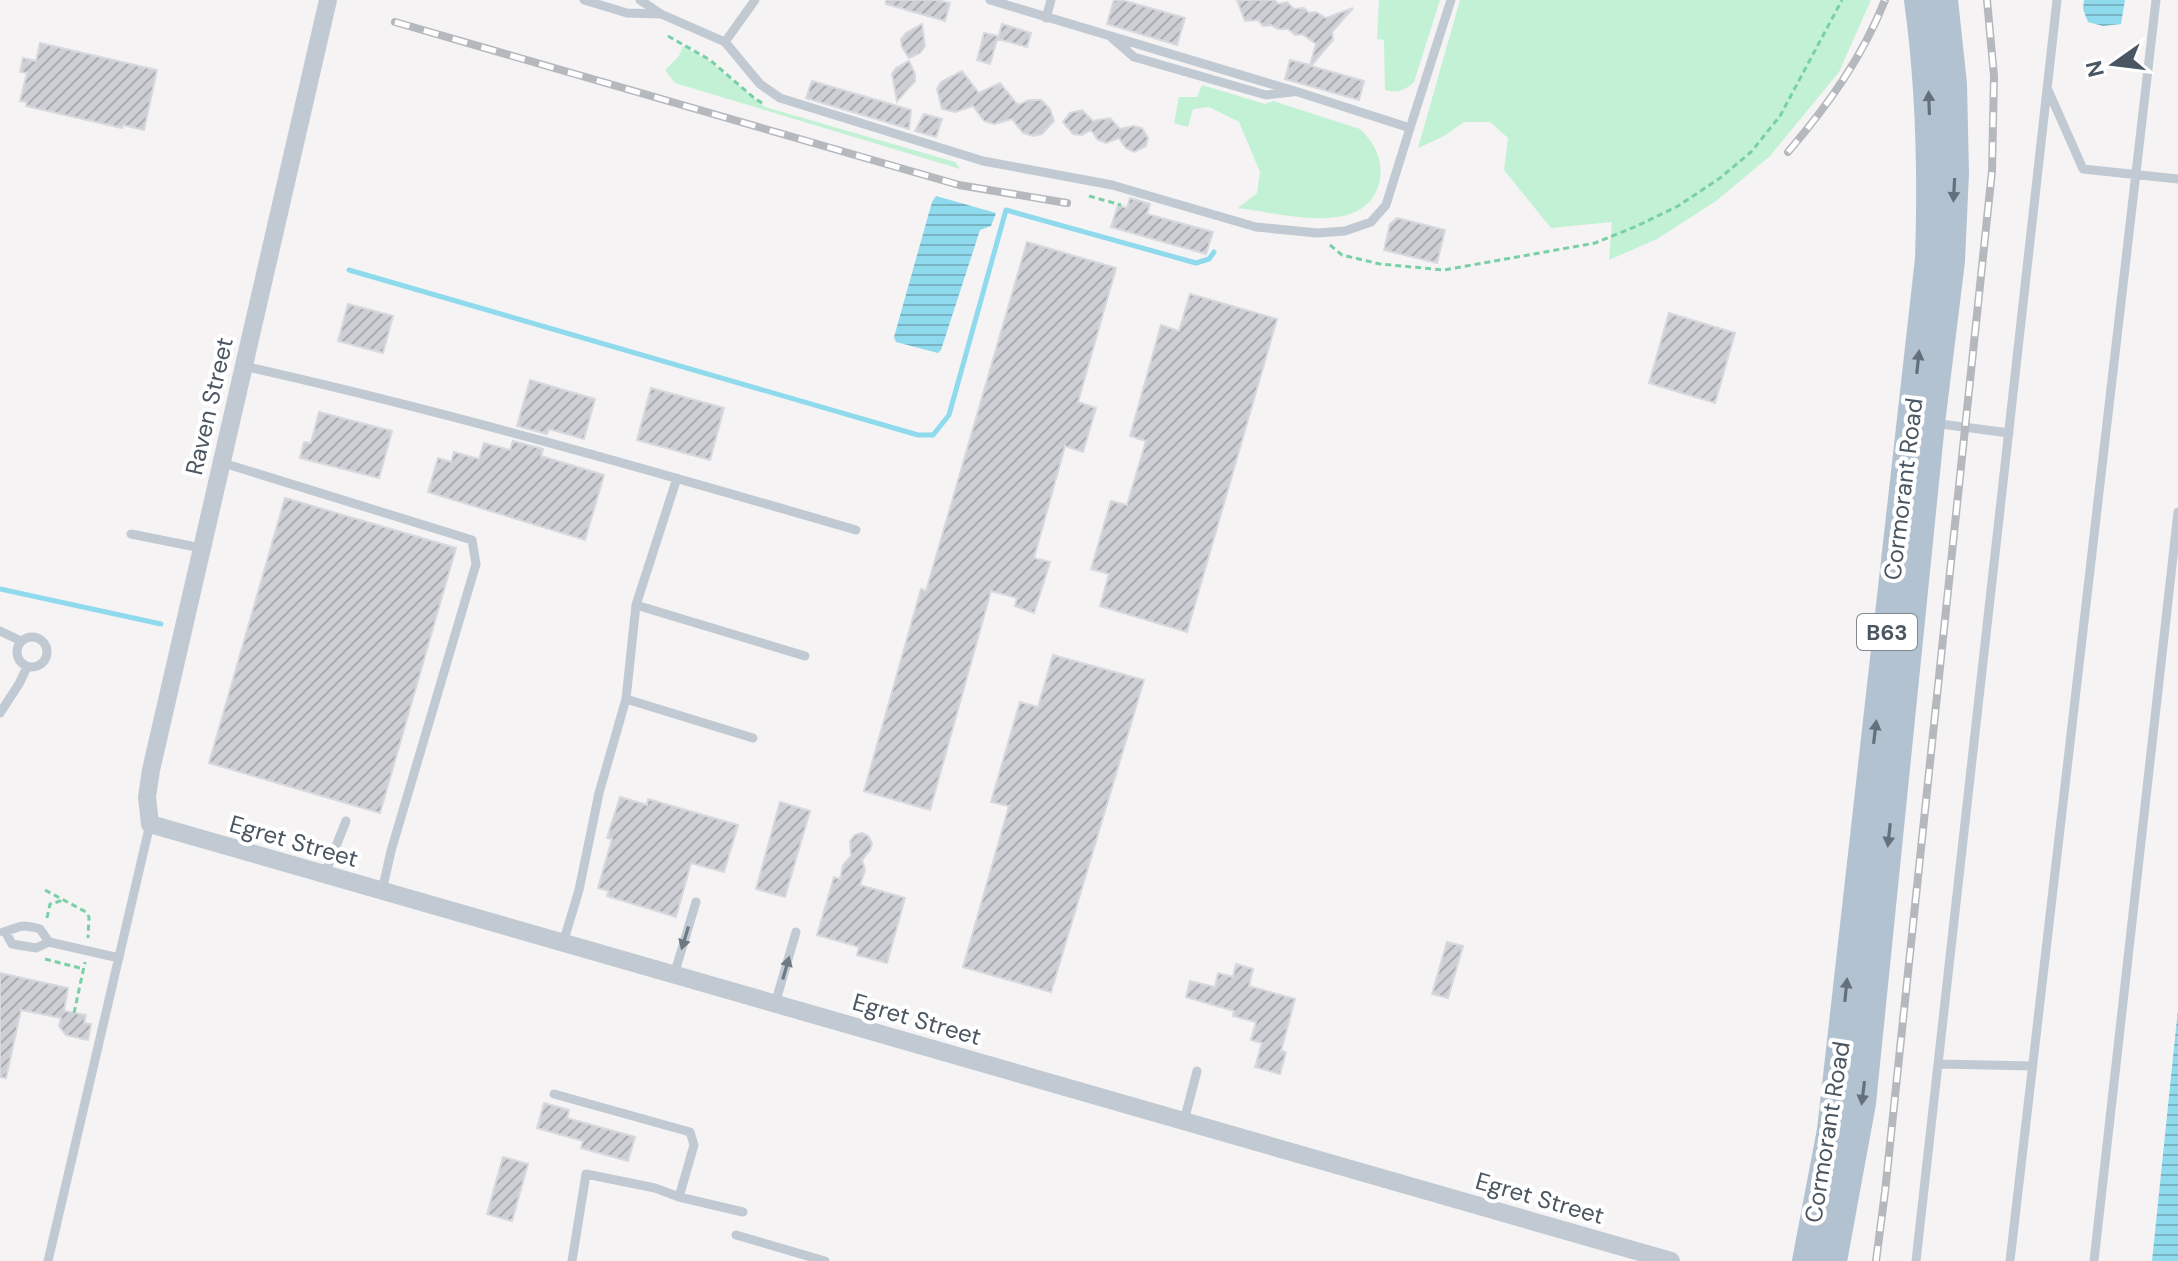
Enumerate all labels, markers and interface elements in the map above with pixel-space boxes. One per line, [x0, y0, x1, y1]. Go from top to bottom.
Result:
north arrow [2074, 24, 2154, 104]
text: N [2079, 57, 2111, 80]
one-way arrow [1922, 90, 1935, 115]
one-way arrow [1948, 178, 1961, 203]
street label: Raven Street [178, 334, 240, 478]
one-way arrow [1911, 349, 1924, 374]
street label: Cormorant Road [1876, 396, 1930, 582]
road number: B63 [1857, 614, 1917, 650]
one-way arrow [1869, 719, 1882, 744]
street label: Egret Street [226, 808, 362, 874]
one-way arrow [1883, 823, 1896, 848]
one-way arrow [678, 927, 691, 951]
one-way arrow [780, 955, 792, 980]
one-way arrow [1840, 977, 1853, 1002]
street label: Egret Street [849, 986, 985, 1052]
street label: Cormorant Road [1797, 1039, 1857, 1225]
one-way arrow [1856, 1081, 1869, 1106]
street label: Egret Street [1472, 1165, 1608, 1231]

